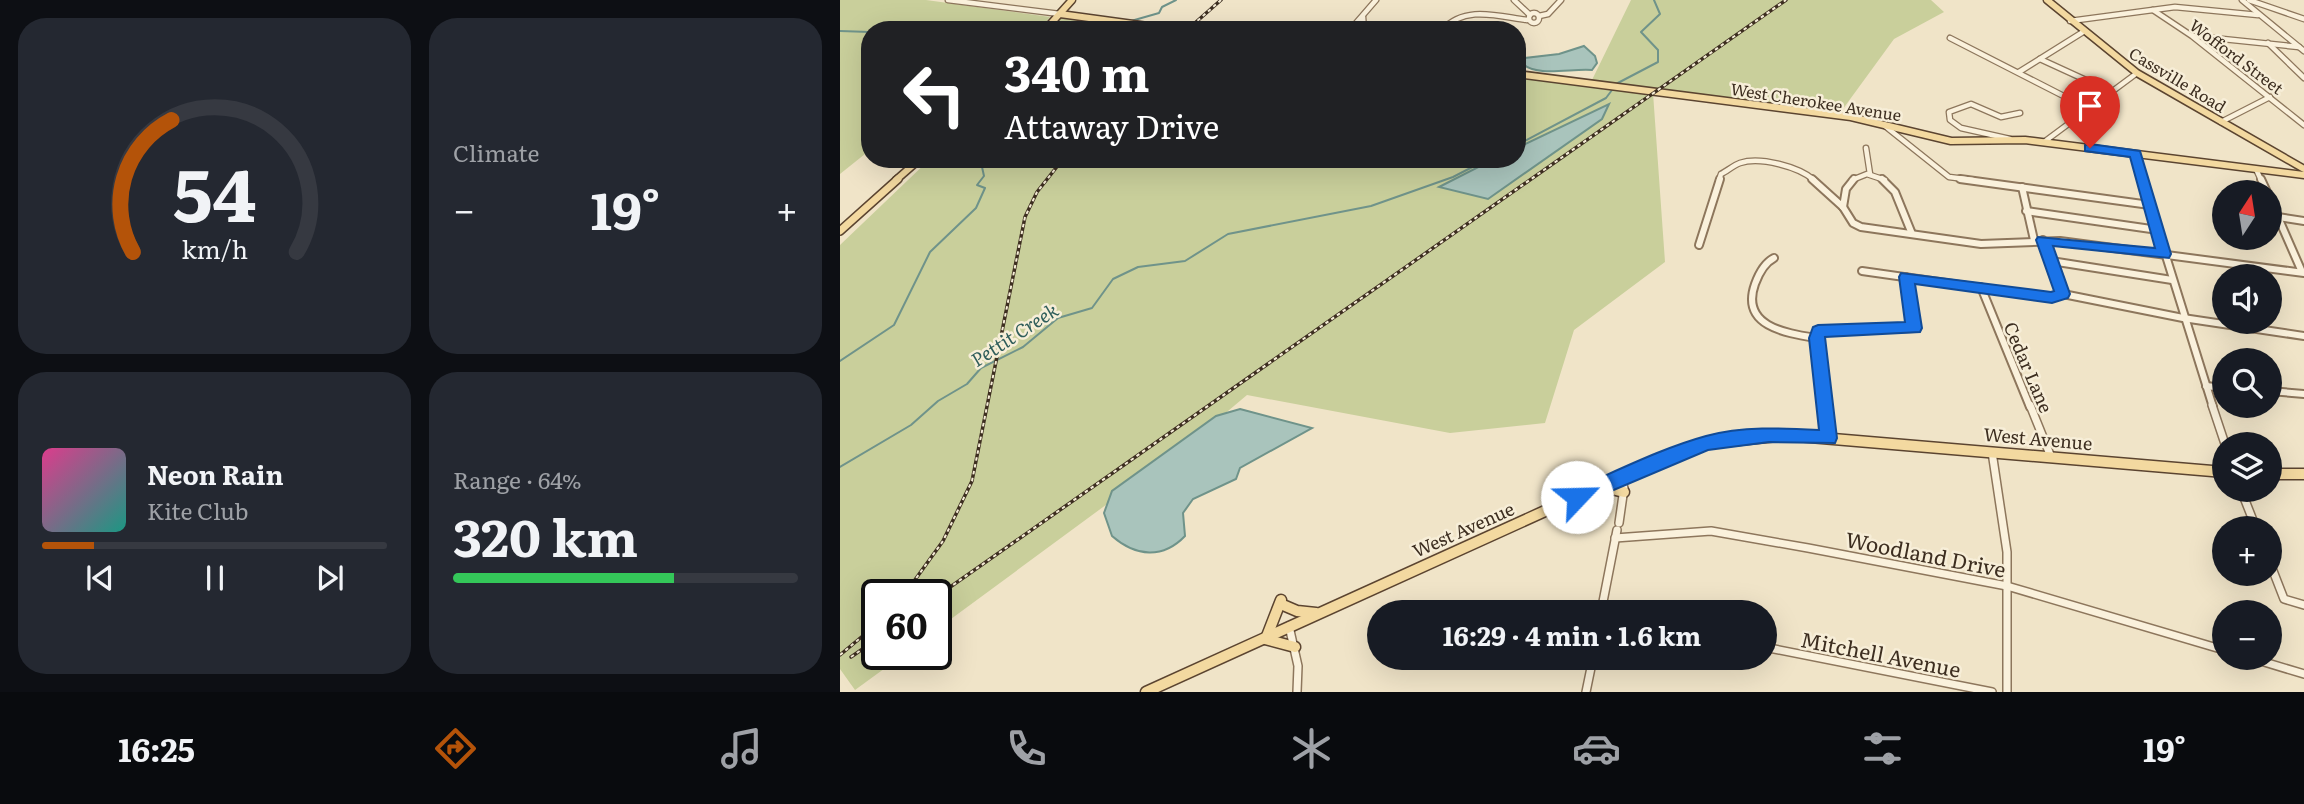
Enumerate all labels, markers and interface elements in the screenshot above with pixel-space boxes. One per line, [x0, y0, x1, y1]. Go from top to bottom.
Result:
street label: Wofford Street [2185, 13, 2289, 100]
text: 340 m [1004, 34, 1150, 107]
street label: Cassville Road [2125, 41, 2231, 118]
icon: left [889, 49, 980, 140]
street label: West Cherokee Avenue [1729, 76, 1903, 126]
pin [2060, 76, 2120, 148]
icon: arrive [2071, 87, 2109, 125]
text: Attaway Drive [1004, 101, 1219, 149]
text: Climate [453, 135, 539, 169]
text: 54 [173, 136, 256, 244]
text: 19° [591, 169, 660, 246]
text: − [453, 179, 475, 236]
text: + [776, 179, 798, 236]
north arrow [2212, 180, 2282, 250]
map controls [2212, 180, 2282, 670]
text: km/h [181, 230, 248, 267]
button: sound [2212, 264, 2282, 334]
water label: Pettit Creek [965, 295, 1064, 373]
street label: Cedar Lane [1998, 317, 2060, 417]
button: search [2212, 348, 2282, 418]
street label: West Avenue [1982, 420, 2094, 456]
button: layers [2212, 432, 2282, 502]
text: Neon Rain [147, 454, 284, 493]
position arrow [1540, 460, 1614, 534]
text: Range · 64% [453, 462, 582, 496]
text: Kite Club [147, 493, 248, 527]
street label: West Avenue [1408, 494, 1518, 564]
text: 320 km [453, 496, 638, 573]
button: + [2212, 516, 2282, 586]
street label: Woodland Drive [1843, 522, 2009, 584]
icon: previous [81, 559, 119, 597]
icon: pause [196, 559, 234, 597]
icon: next [311, 559, 349, 597]
speed limit sign: 60 [861, 579, 952, 670]
button: − [2212, 600, 2282, 670]
text: 16:29 · 4 min · 1.6 km [1443, 615, 1701, 654]
street label: Mitchell Avenue [1798, 622, 1964, 684]
text: 16:25 [118, 724, 195, 772]
icon: directions [431, 724, 480, 773]
icon: music [717, 724, 766, 773]
icon: phone [1002, 724, 1051, 773]
icon: climate [1287, 724, 1336, 773]
icon: car [1572, 724, 1621, 773]
icon: filters [1858, 724, 1907, 773]
text: 19° [2143, 724, 2186, 772]

